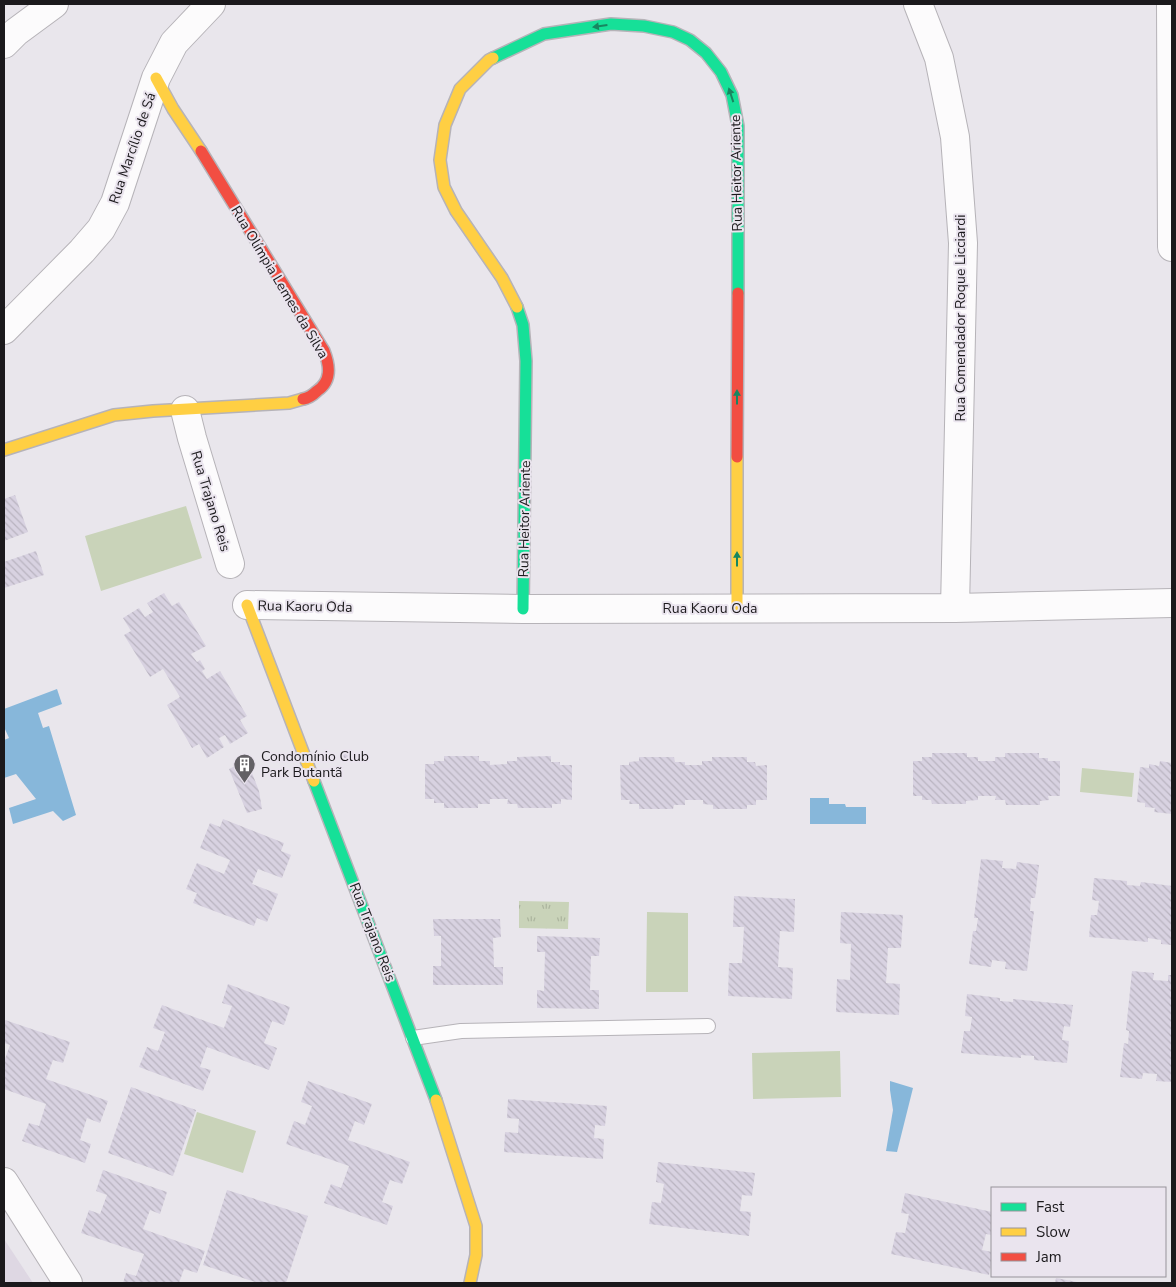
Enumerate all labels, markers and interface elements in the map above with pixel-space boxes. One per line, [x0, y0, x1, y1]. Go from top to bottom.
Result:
one-way arrow [592, 22, 608, 30]
one-way arrow [726, 87, 734, 102]
street label: Rua Marcílio de Sá [105, 90, 160, 206]
street label: Rua Heitor Ariente [726, 114, 747, 232]
street label: Rua Olímpia Lemes da Silva [226, 202, 333, 362]
street label: Rua Comendador Roque Licciardi [951, 214, 970, 422]
one-way arrow [733, 389, 741, 405]
street label: Rua Trajano Reis [186, 448, 235, 554]
street label: Rua Heitor Ariente [514, 460, 535, 578]
one-way arrow [733, 551, 741, 567]
street label: Rua Kaoru Oda [257, 596, 353, 617]
street label: Rua Kaoru Oda [663, 599, 757, 618]
place label: Condomínio Club Park Butantã [261, 747, 369, 782]
building icon: Condomínio Club Park Butantã [233, 752, 257, 783]
street label: Rua Trajano Reis [345, 880, 400, 985]
legend [991, 1187, 1166, 1277]
text: Fast [1036, 1197, 1065, 1217]
text: Slow [1036, 1222, 1071, 1242]
text: Jam [1035, 1247, 1062, 1267]

